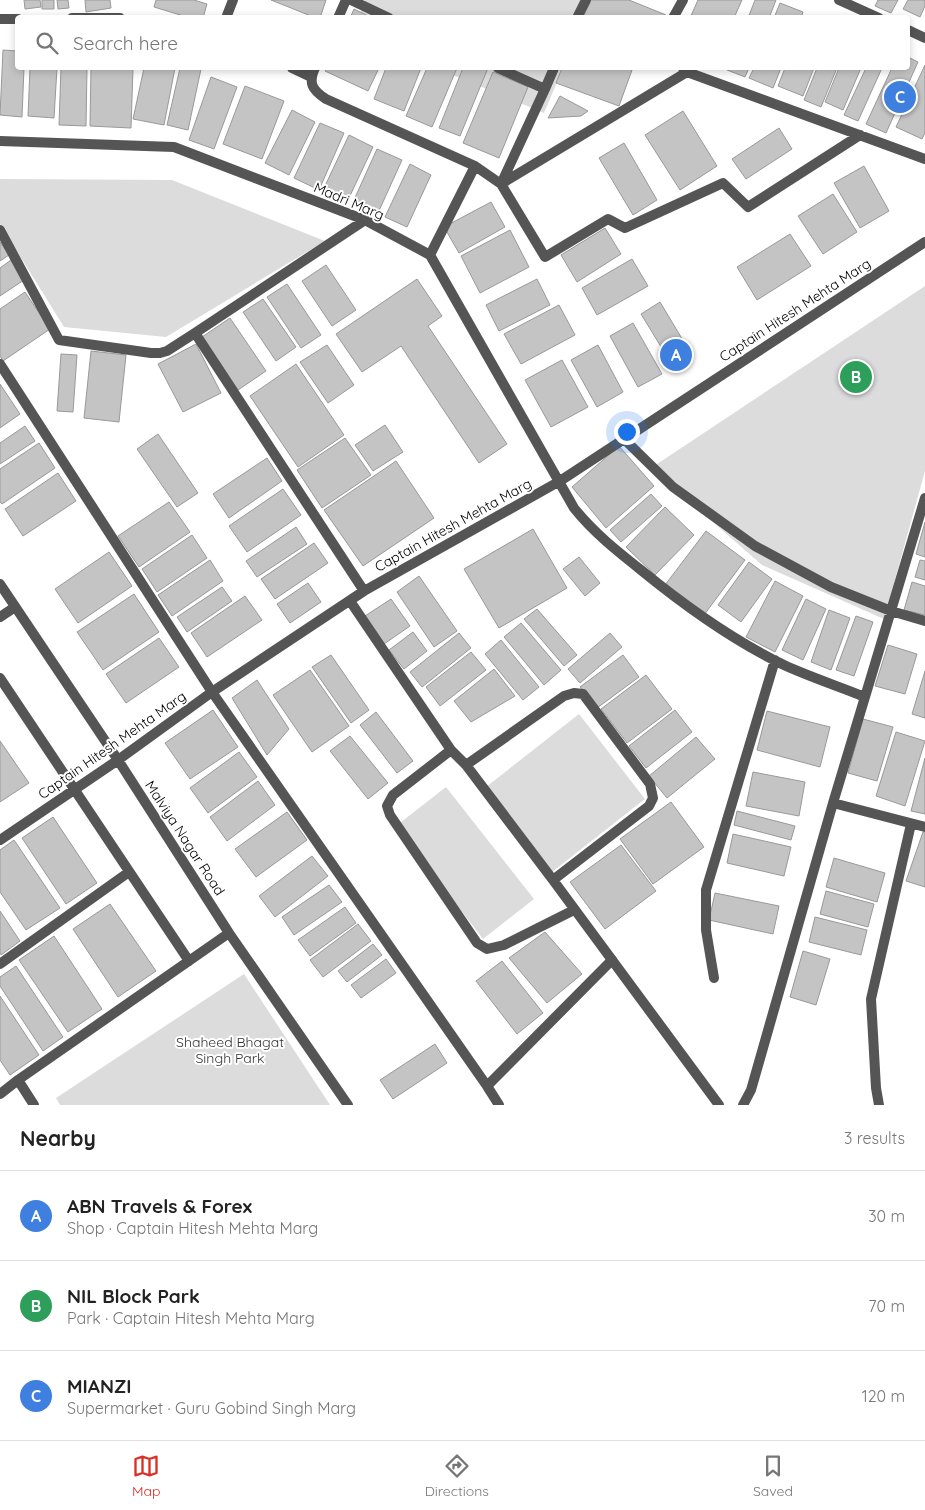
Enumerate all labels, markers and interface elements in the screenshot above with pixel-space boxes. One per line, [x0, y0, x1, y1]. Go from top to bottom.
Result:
search box [15, 15, 910, 70]
icon: search [33, 29, 61, 57]
text: Search here [73, 31, 178, 55]
pin: C [884, 78, 916, 116]
street label: Madri Marg [311, 178, 387, 224]
street label: Captain Hitesh Mehta Marg [716, 254, 874, 366]
pin: A [660, 336, 692, 374]
pin: B [840, 358, 872, 396]
your location [614, 419, 640, 445]
street label: Captain Hitesh Mehta Marg [371, 474, 535, 576]
street label: Captain Hitesh Mehta Marg [34, 687, 190, 803]
street label: Malviya Nagar Road [141, 777, 229, 899]
park label: Shaheed Bhagat Singh Park [176, 1033, 284, 1067]
text: Nearby [20, 1125, 96, 1151]
text: 3 results [844, 1128, 905, 1148]
text: ABN Travels & Forex [67, 1194, 252, 1218]
text: A [31, 1206, 41, 1226]
text: 30 m [868, 1206, 905, 1226]
text: Shop · Captain Hitesh Mehta Marg [67, 1218, 318, 1238]
text: NIL Block Park [67, 1284, 200, 1308]
text: B [31, 1296, 41, 1316]
text: 70 m [868, 1296, 905, 1316]
text: Park · Captain Hitesh Mehta Marg [67, 1308, 315, 1328]
text: MIANZI [67, 1374, 131, 1398]
text: C [31, 1386, 41, 1406]
text: 120 m [862, 1386, 905, 1406]
text: Supermarket · Guru Gobind Singh Marg [67, 1398, 356, 1418]
tab: Map [132, 1452, 161, 1500]
tab: Directions [425, 1452, 489, 1500]
tab: Saved [753, 1452, 793, 1500]

